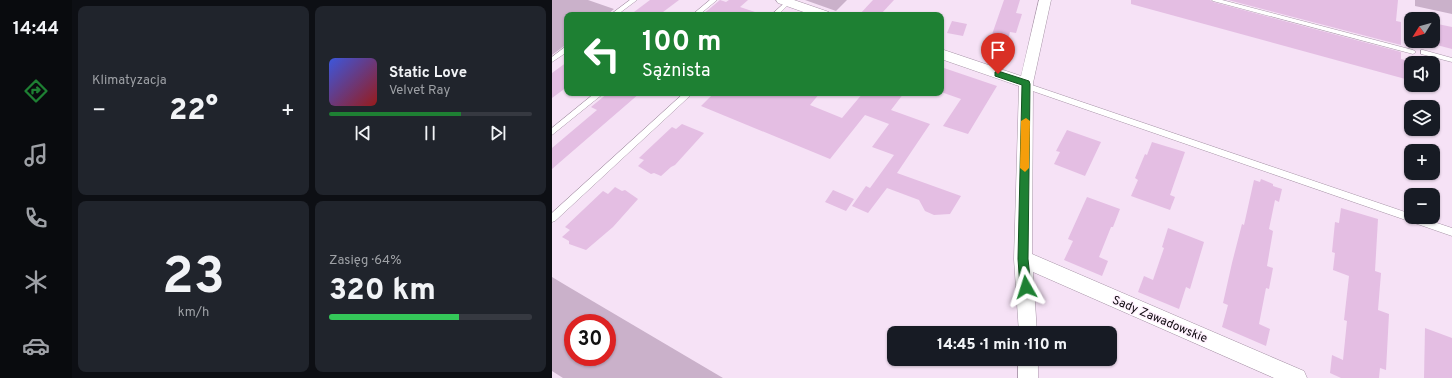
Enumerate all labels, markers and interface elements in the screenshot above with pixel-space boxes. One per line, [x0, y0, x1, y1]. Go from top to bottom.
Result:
north arrow [1404, 12, 1440, 48]
map controls [1404, 12, 1440, 224]
text: 14:44 [13, 18, 59, 41]
text: 100 m [642, 25, 722, 61]
icon: left [576, 28, 628, 80]
pin [981, 33, 1015, 74]
icon: arrive [987, 39, 1009, 61]
button: sound [1404, 56, 1440, 92]
text: Sążnista [642, 60, 710, 83]
text: Static Love [389, 64, 467, 83]
text: Klimatyzacja [92, 73, 167, 89]
icon: directions [22, 77, 50, 105]
text: Velvet Ray [389, 83, 450, 99]
text: 22° [169, 93, 218, 130]
text: − [92, 98, 106, 125]
text: + [281, 98, 295, 125]
button: layers [1404, 100, 1440, 136]
icon: previous [352, 122, 374, 144]
icon: pause [419, 122, 441, 144]
icon: next [487, 122, 509, 144]
icon: music [22, 141, 50, 169]
button: + [1404, 144, 1440, 180]
button: − [1404, 188, 1440, 224]
icon: phone [22, 204, 50, 232]
text: 23 [162, 246, 225, 312]
text: Zasięg · 64% [329, 253, 402, 269]
position arrow [1005, 266, 1047, 308]
icon: climate [22, 268, 50, 296]
text: 320 km [329, 273, 436, 310]
street label: Sady Zawadowskie [1110, 293, 1210, 347]
text: km/h [178, 305, 209, 321]
speed limit sign: 30 [564, 314, 616, 366]
icon: car [22, 332, 50, 360]
text: 14:45 · 1 min · 110 m [937, 336, 1067, 355]

